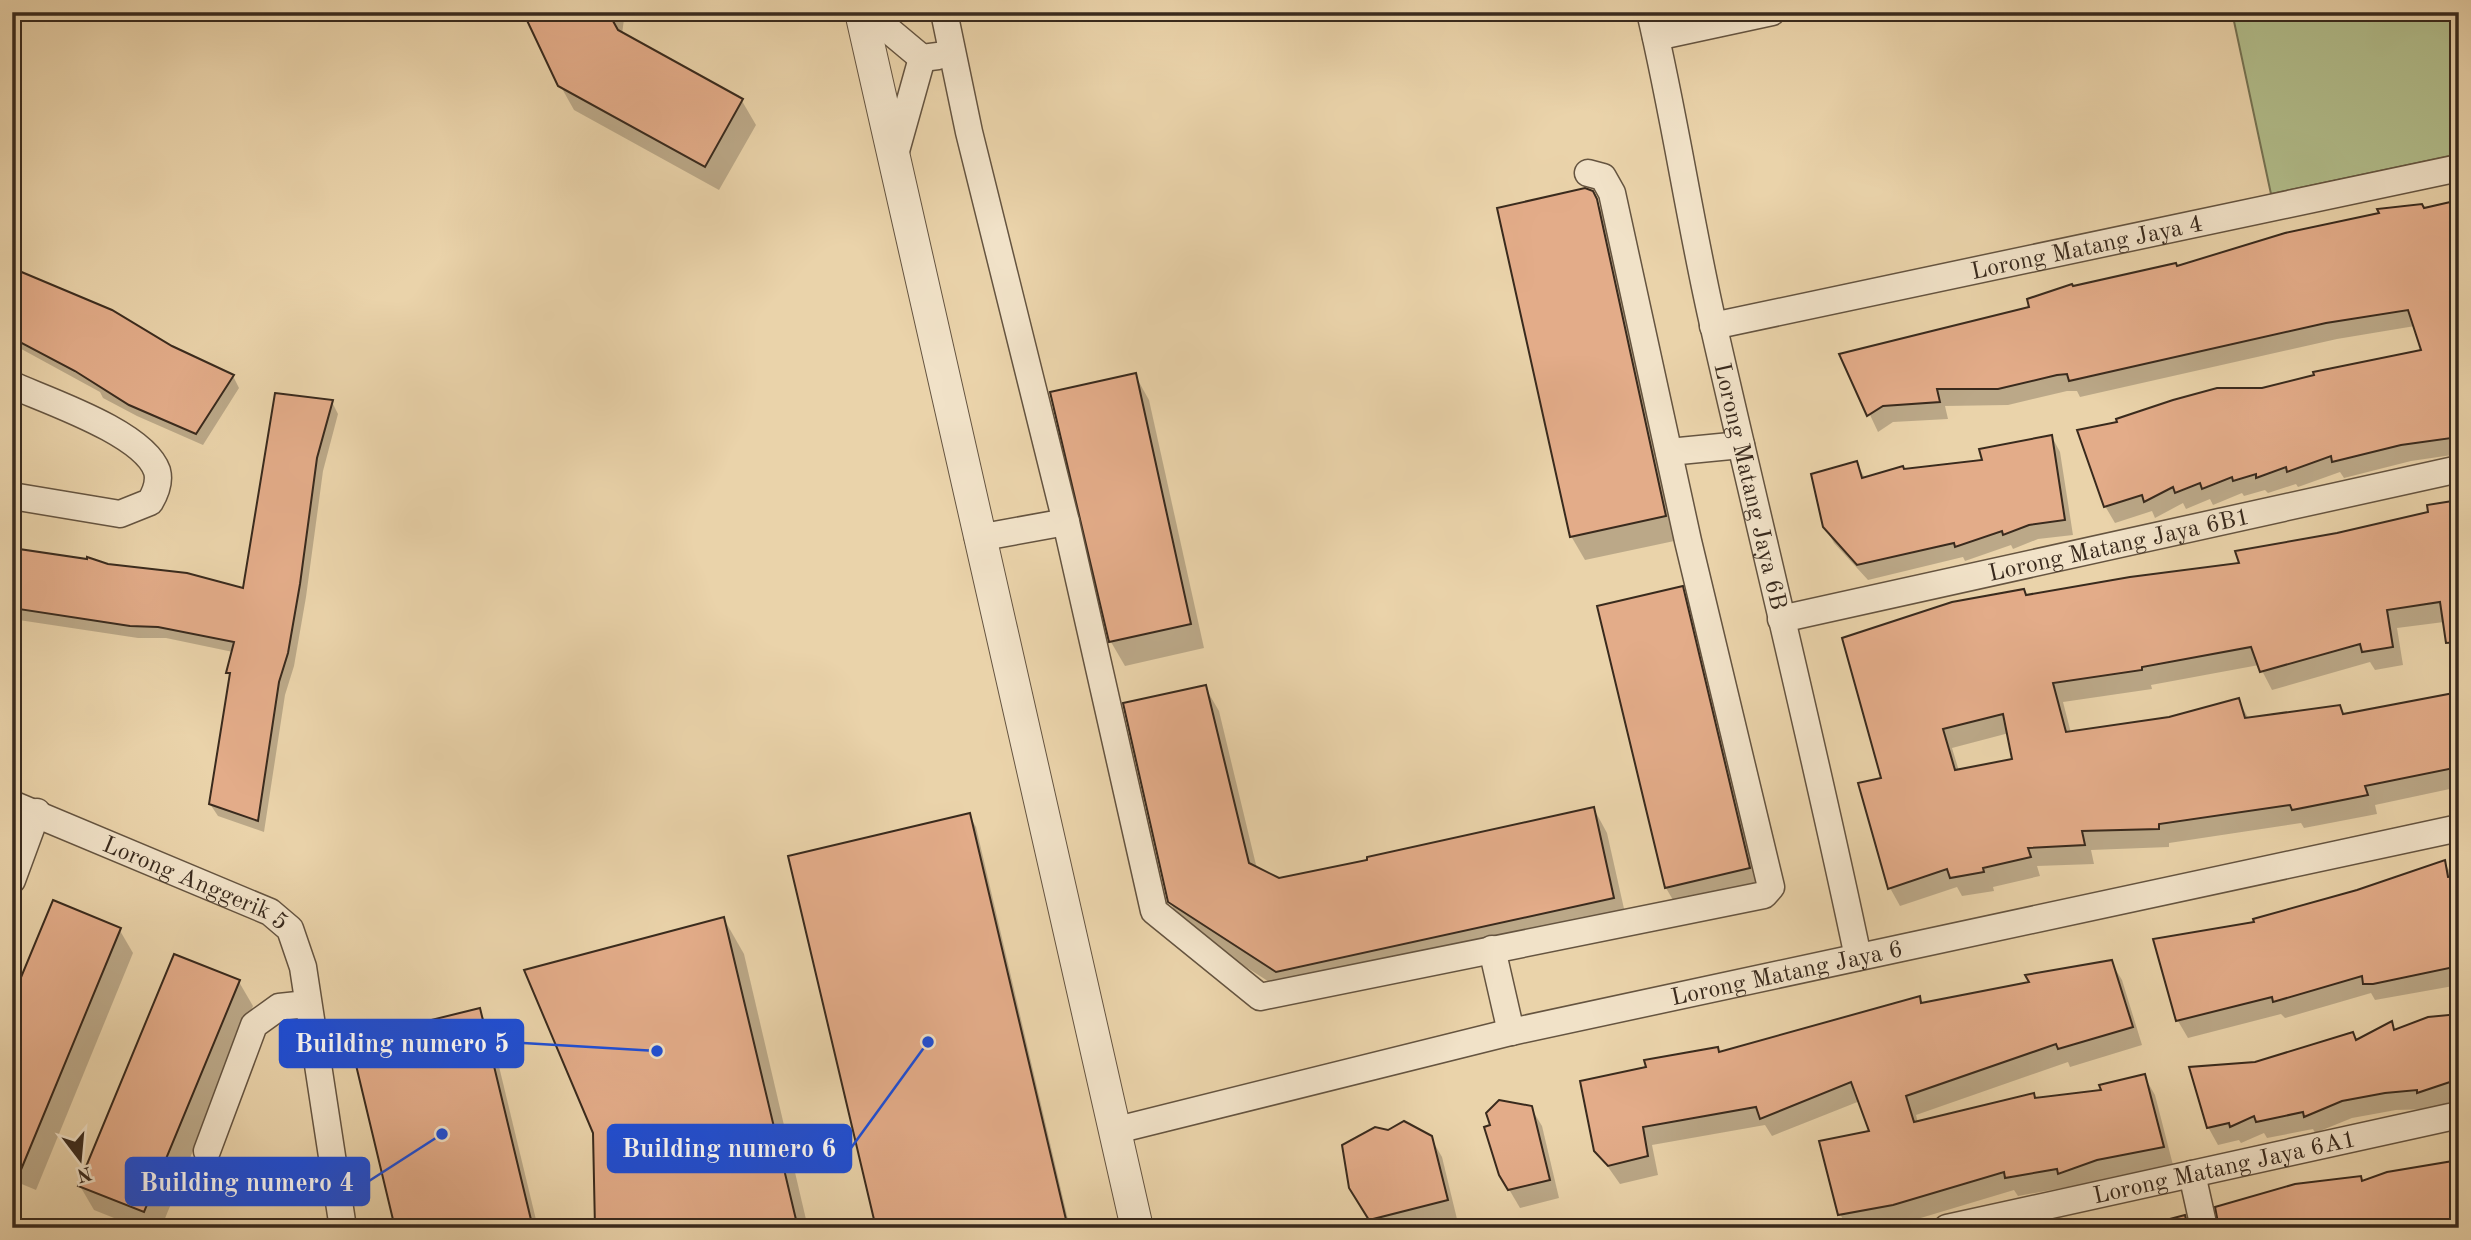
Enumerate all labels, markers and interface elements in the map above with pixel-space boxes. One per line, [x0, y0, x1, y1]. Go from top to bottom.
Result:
street label: Lorong Matang Jaya 4 [1969, 213, 2205, 285]
street label: Lorong Matang Jaya 6B [1708, 361, 1789, 613]
street label: Lorong Matang Jaya 6B1 [1986, 506, 2252, 587]
street label: Lorong Anggerik 5 [99, 833, 292, 936]
street label: Lorong Matang Jaya 6 [1669, 938, 1905, 1011]
callout: Building numero 5 [280, 1020, 523, 1067]
text: Building numero 5 [295, 1032, 509, 1058]
north arrow [46, 1124, 116, 1194]
callout: Building numero 6 [608, 1125, 851, 1172]
street label: Lorong Matang Jaya 6A1 [2091, 1128, 2358, 1209]
text: Building numero 6 [622, 1137, 836, 1163]
callout: Building numero 4 [126, 1158, 369, 1205]
text: N [74, 1162, 94, 1184]
text: Building numero 4 [140, 1171, 354, 1197]

